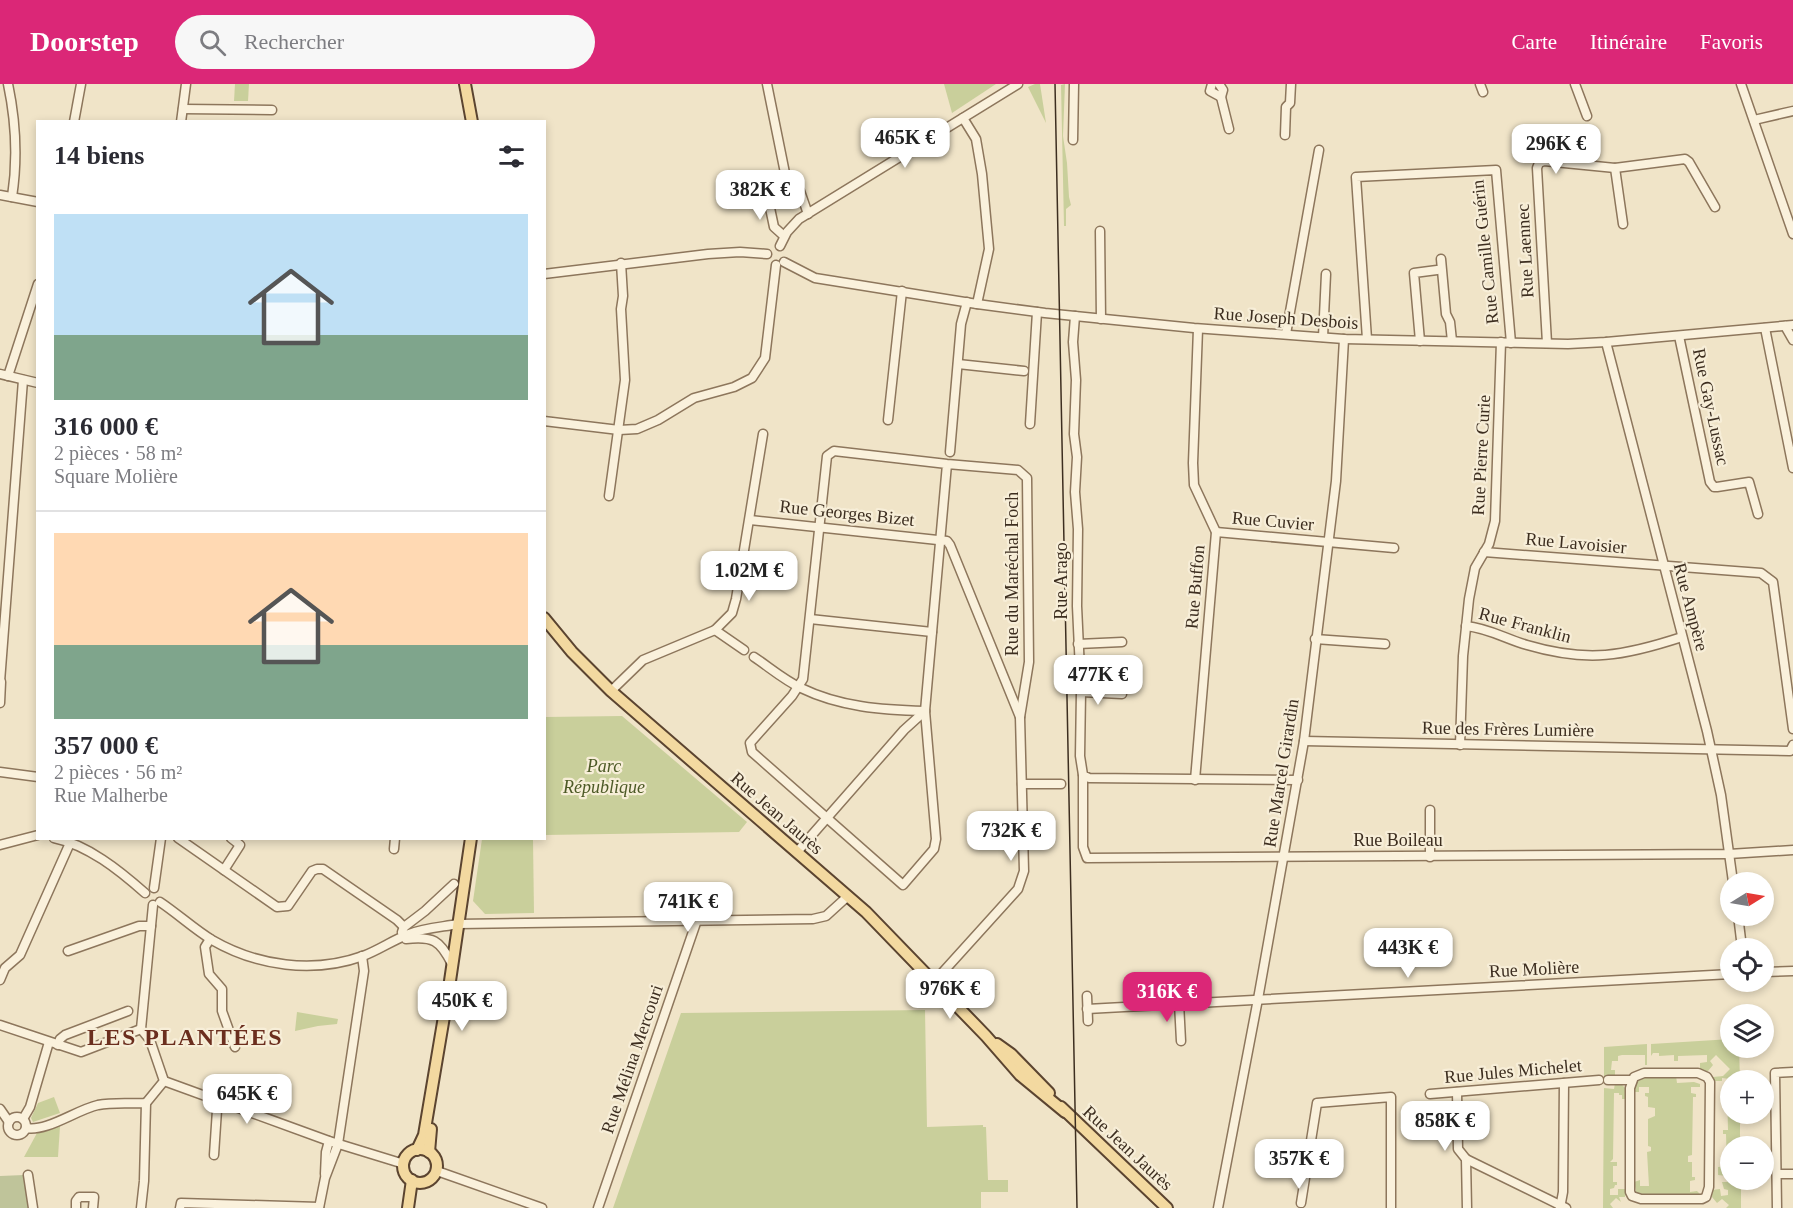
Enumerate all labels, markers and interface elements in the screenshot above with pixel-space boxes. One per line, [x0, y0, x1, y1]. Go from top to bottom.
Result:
search box [175, 15, 595, 69]
text: Doorstep [30, 26, 139, 57]
icon: search [196, 26, 229, 59]
text: Rechercher [244, 29, 344, 54]
text: Carte [1512, 30, 1557, 54]
text: Itinéraire [1590, 30, 1667, 54]
text: Favoris [1700, 30, 1763, 54]
pin: 465K € [856, 118, 954, 169]
pin: 296K € [1507, 124, 1605, 175]
text: 465K € [875, 126, 935, 148]
text: 296K € [1526, 132, 1586, 154]
icon: filters [495, 140, 528, 173]
text: 14 biens [54, 141, 144, 170]
pin: 382K € [711, 170, 809, 221]
text: 382K € [730, 178, 790, 200]
street label: Rue Camille Guérin [1467, 179, 1503, 325]
street label: Rue Laennec [1513, 203, 1537, 299]
icon: home [237, 253, 345, 361]
street label: Rue Joseph Desbois [1213, 303, 1359, 333]
street label: Rue Gay-Lussac [1689, 346, 1733, 468]
street label: Rue Pierre Curie [1468, 394, 1494, 516]
text: 316 000 € [54, 412, 158, 441]
text: 2 pièces · 58 m² [54, 442, 182, 464]
text: Square Molière [54, 465, 178, 487]
street label: Rue du Maréchal Foch [1002, 492, 1022, 656]
street label: Rue Georges Bizet [779, 496, 915, 530]
street label: Rue Cuvier [1231, 507, 1315, 535]
street label: Rue Lavoisier [1525, 529, 1627, 557]
street label: Rue Arago [1051, 542, 1071, 620]
street label: Rue Buffon [1181, 544, 1209, 630]
pin: 1.02M € [694, 551, 804, 602]
text: 1.02M € [715, 559, 783, 581]
street label: Rue Ampère [1670, 561, 1712, 653]
icon: home [237, 572, 345, 680]
street label: Rue Franklin [1477, 603, 1573, 647]
pin: 477K € [1049, 655, 1147, 706]
text: 477K € [1068, 663, 1128, 685]
street label: Rue Marcel Girardin [1259, 697, 1303, 849]
street label: Rue des Frères Lumière [1422, 717, 1594, 741]
text: 357 000 € [54, 731, 158, 760]
park label: Parc République [562, 756, 645, 797]
text: 2 pièces · 56 m² [54, 761, 182, 783]
street label: Rue Jean Jaurès [727, 768, 827, 858]
text: Rue Malherbe [54, 784, 168, 806]
pin: 732K € [962, 811, 1060, 862]
text: 732K € [981, 819, 1041, 841]
street label: Rue Boileau [1353, 830, 1443, 850]
north arrow [1720, 872, 1774, 926]
map controls [1720, 872, 1774, 1190]
pin: 741K € [639, 882, 737, 933]
text: 741K € [658, 890, 718, 912]
pin: 443K € [1359, 928, 1457, 979]
text: 443K € [1378, 936, 1438, 958]
button: locate [1720, 938, 1774, 992]
street label: Rue Molière [1488, 957, 1580, 981]
pin: 976K € [901, 969, 999, 1020]
pin: 316K € [1118, 972, 1216, 1023]
text: 976K € [920, 977, 980, 999]
text: 316K € [1137, 980, 1197, 1002]
pin: 450K € [413, 981, 511, 1032]
street label: Rue Mélina Mercouri [597, 982, 667, 1136]
text: 450K € [432, 989, 492, 1011]
button: layers [1720, 1004, 1774, 1058]
district label: LES PLANTÉES [87, 1024, 283, 1050]
street label: Rue Jules Michelet [1443, 1055, 1583, 1087]
button: + [1720, 1070, 1774, 1124]
pin: 645K € [198, 1074, 296, 1125]
text: 645K € [217, 1082, 277, 1104]
street label: Rue Jean Jaurès [1079, 1101, 1177, 1195]
pin: 858K € [1396, 1101, 1494, 1152]
text: 858K € [1415, 1109, 1475, 1131]
button: − [1720, 1136, 1774, 1190]
pin: 357K € [1250, 1139, 1348, 1190]
text: 357K € [1269, 1147, 1329, 1169]

